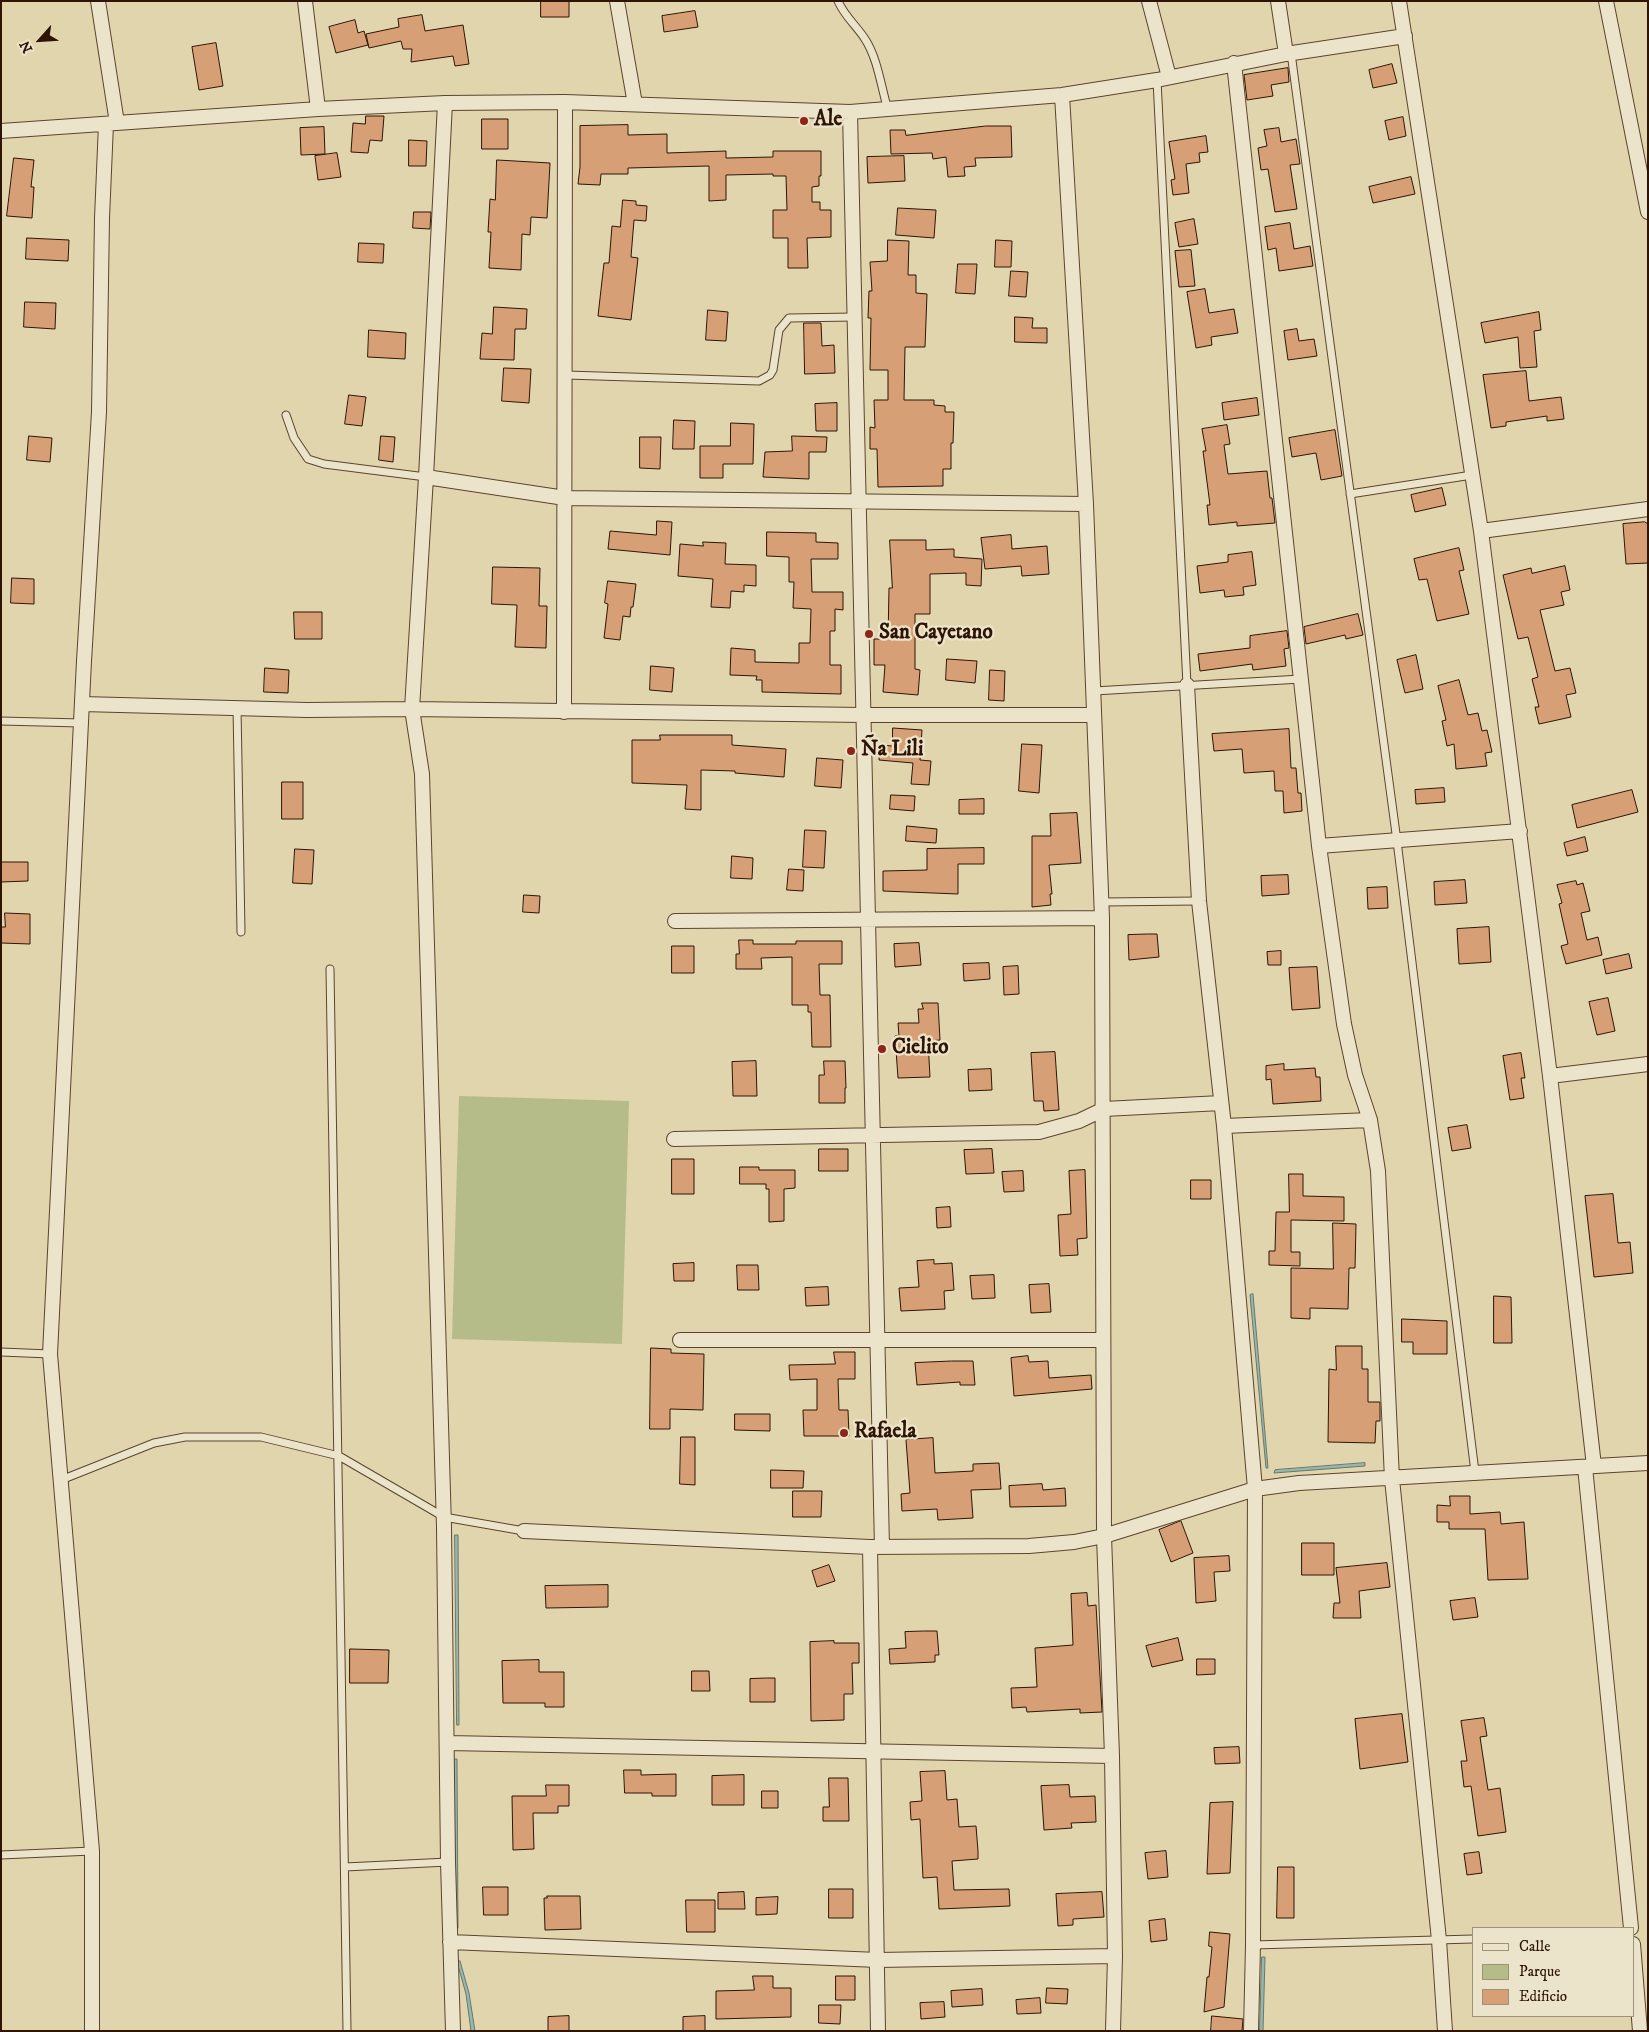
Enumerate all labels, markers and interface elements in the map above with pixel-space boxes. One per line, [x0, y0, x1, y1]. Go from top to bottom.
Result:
north arrow [15, 15, 65, 65]
text: N [16, 37, 37, 56]
place label: Ale [814, 108, 842, 134]
marker: Ale [798, 115, 810, 127]
place label: San Cayetano [879, 621, 993, 647]
marker: San Cayetano [863, 628, 875, 640]
place label: Ña Lili [861, 738, 923, 764]
marker: Ña Lili [845, 745, 857, 757]
place label: Cielito [892, 1036, 949, 1062]
marker: Cielito [876, 1043, 888, 1055]
place label: Rafaela [854, 1420, 916, 1446]
marker: Rafaela [838, 1427, 850, 1439]
legend [1472, 1927, 1634, 2017]
text: Calle [1519, 1937, 1551, 1956]
text: Parque [1519, 1962, 1560, 1981]
text: Edificio [1519, 1987, 1567, 2006]

